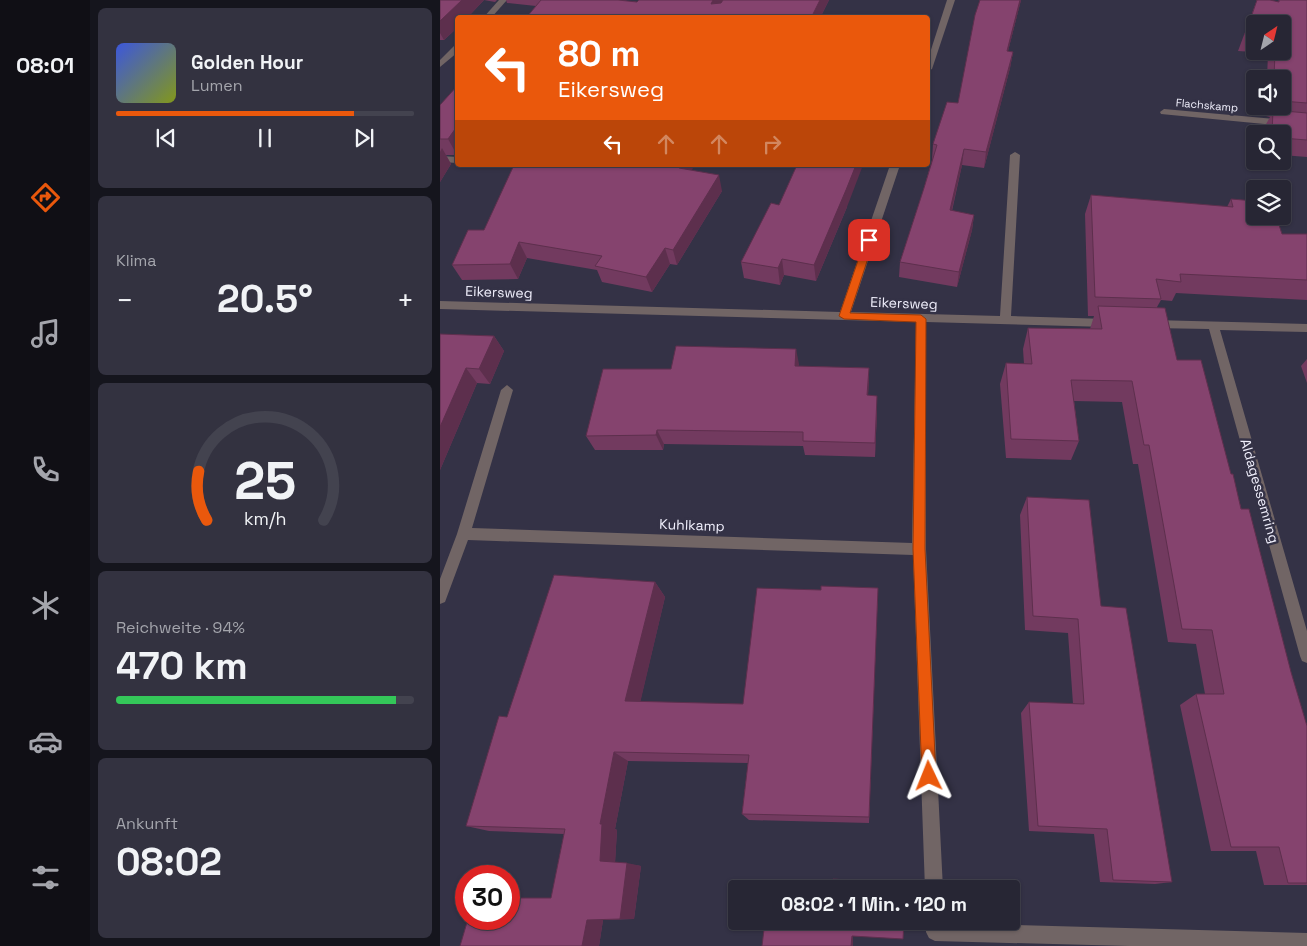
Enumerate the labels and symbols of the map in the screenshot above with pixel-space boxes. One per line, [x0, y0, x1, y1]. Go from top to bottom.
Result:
north arrow [1246, 15, 1291, 60]
street label: Flachskamp [1175, 95, 1239, 115]
pin [848, 219, 890, 261]
street label: Eikersweg [465, 282, 533, 302]
street label: Eikersweg [870, 293, 938, 313]
street label: Aldagessemring [1236, 437, 1284, 545]
street label: Kuhlkamp [659, 515, 725, 535]
position arrow [902, 749, 954, 801]
speed limit sign: 30 [455, 865, 520, 930]

